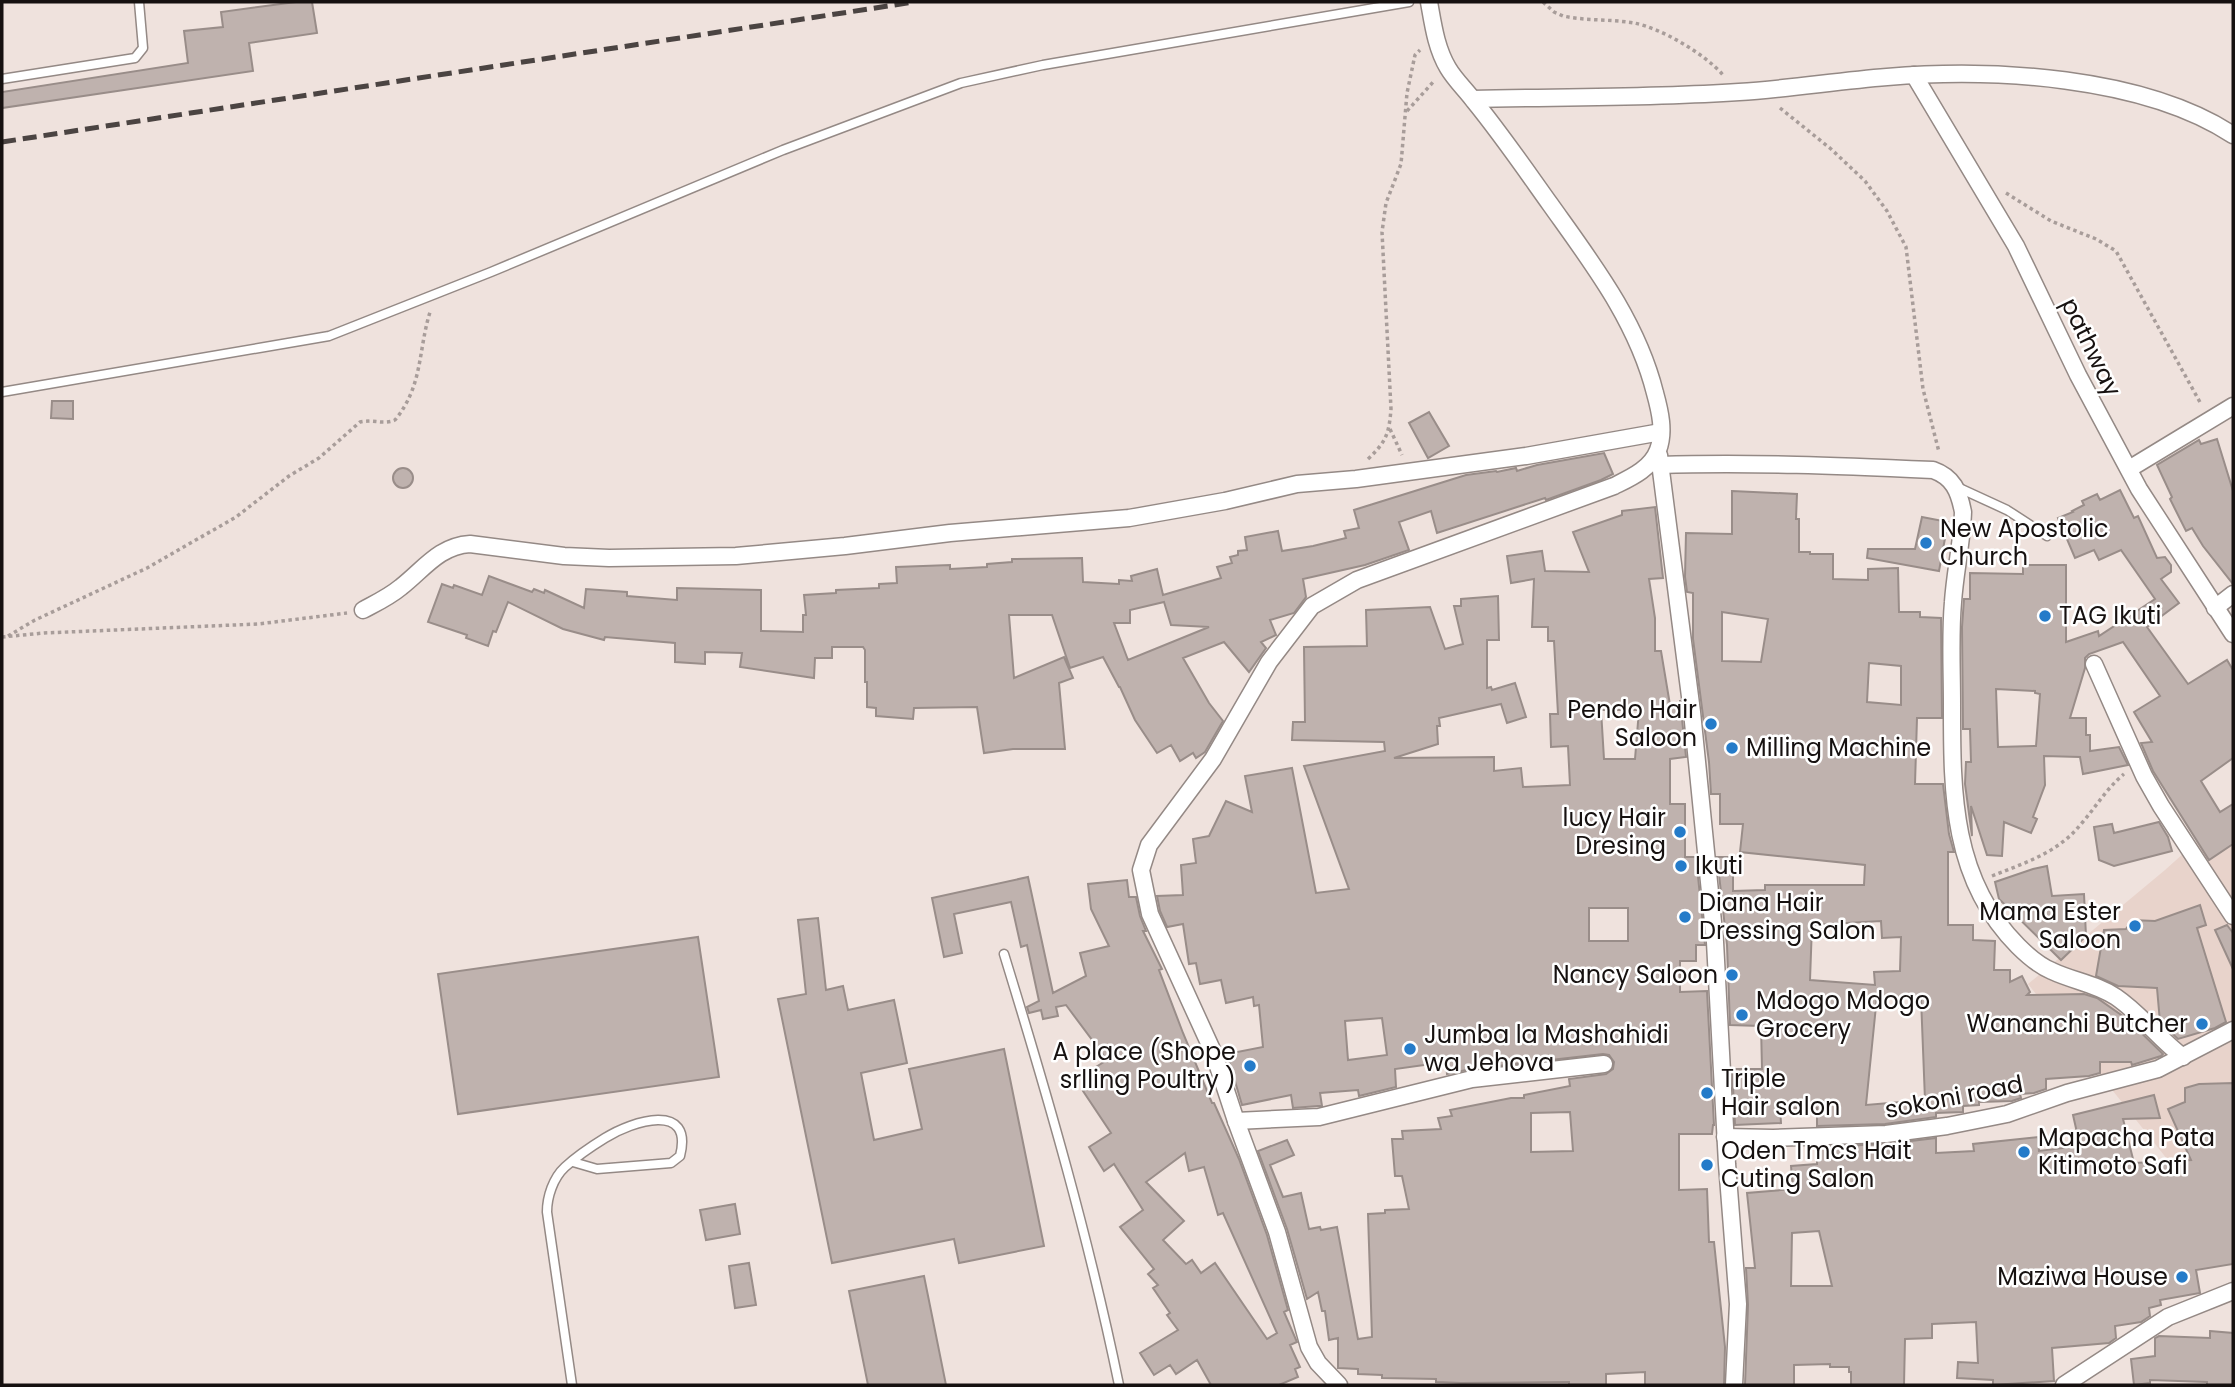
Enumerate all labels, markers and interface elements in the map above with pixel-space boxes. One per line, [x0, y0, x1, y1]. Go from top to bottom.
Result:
street label: pathway [2053, 292, 2130, 402]
place label: New Apostolic Church [1940, 512, 2109, 573]
marker: New Apostolic Church [1918, 535, 1934, 551]
place label: TAG Ikuti [2059, 599, 2162, 632]
marker: TAG Ikuti [2037, 608, 2053, 624]
place label: Pendo Hair Saloon [1567, 693, 1697, 754]
marker: Pendo Hair Saloon [1703, 716, 1719, 732]
place label: Milling Machine [1746, 731, 1931, 764]
marker: Milling Machine [1724, 740, 1740, 756]
place label: lucy Hair Dresing [1563, 801, 1666, 862]
marker: lucy Hair Dresing [1672, 824, 1688, 840]
place label: Ikuti [1695, 849, 1743, 882]
marker: Ikuti [1673, 858, 1689, 874]
place label: Diana Hair Dressing Salon [1699, 886, 1876, 947]
place label: Mama Ester Saloon [1979, 895, 2121, 956]
marker: Diana Hair Dressing Salon [1677, 909, 1693, 925]
marker: Mama Ester Saloon [2127, 918, 2143, 934]
place label: Nancy Saloon [1553, 958, 1718, 991]
marker: Nancy Saloon [1724, 967, 1740, 983]
place label: Mdogo Mdogo Grocery [1756, 984, 1930, 1045]
marker: Mdogo Mdogo Grocery [1734, 1007, 1750, 1023]
place label: Wananchi Butcher [1967, 1007, 2188, 1040]
marker: Wananchi Butcher [2194, 1016, 2210, 1032]
place label: Jumba la Mashahidi wa Jehova [1424, 1018, 1669, 1079]
place label: A place (Shope srlling Poultry ) [1052, 1035, 1236, 1096]
marker: Jumba la Mashahidi wa Jehova [1402, 1041, 1418, 1057]
marker: A place (Shope srlling Poultry ) [1242, 1058, 1258, 1074]
place label: Triple Hair salon [1721, 1062, 1840, 1123]
street label: sokoni road [1882, 1067, 2026, 1126]
marker: Triple Hair salon [1699, 1085, 1715, 1101]
place label: Mapacha Pata Kitimoto Safi [2038, 1121, 2215, 1182]
place label: Oden Tmcs Hait Cuting Salon [1721, 1134, 1911, 1195]
marker: Mapacha Pata Kitimoto Safi [2016, 1144, 2032, 1160]
marker: Oden Tmcs Hait Cuting Salon [1699, 1157, 1715, 1173]
place label: Maziwa House [1997, 1260, 2168, 1293]
marker: Maziwa House [2174, 1269, 2190, 1285]

